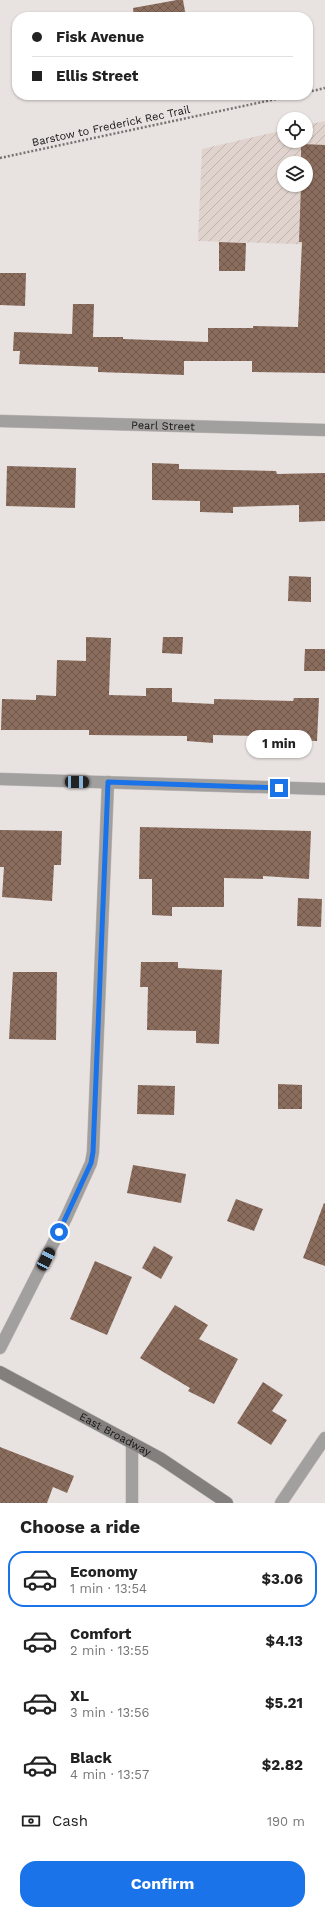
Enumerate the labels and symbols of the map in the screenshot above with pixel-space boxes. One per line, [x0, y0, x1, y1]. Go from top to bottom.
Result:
street label: Barstow to Frederick Rec Trail [31, 103, 192, 149]
street label: Pearl Street [131, 418, 195, 433]
callout: 1 min [246, 730, 312, 758]
car [65, 776, 89, 788]
route end [270, 779, 288, 797]
route start [50, 1223, 68, 1241]
car [35, 1246, 57, 1272]
street label: East Broadway [77, 1410, 154, 1459]

